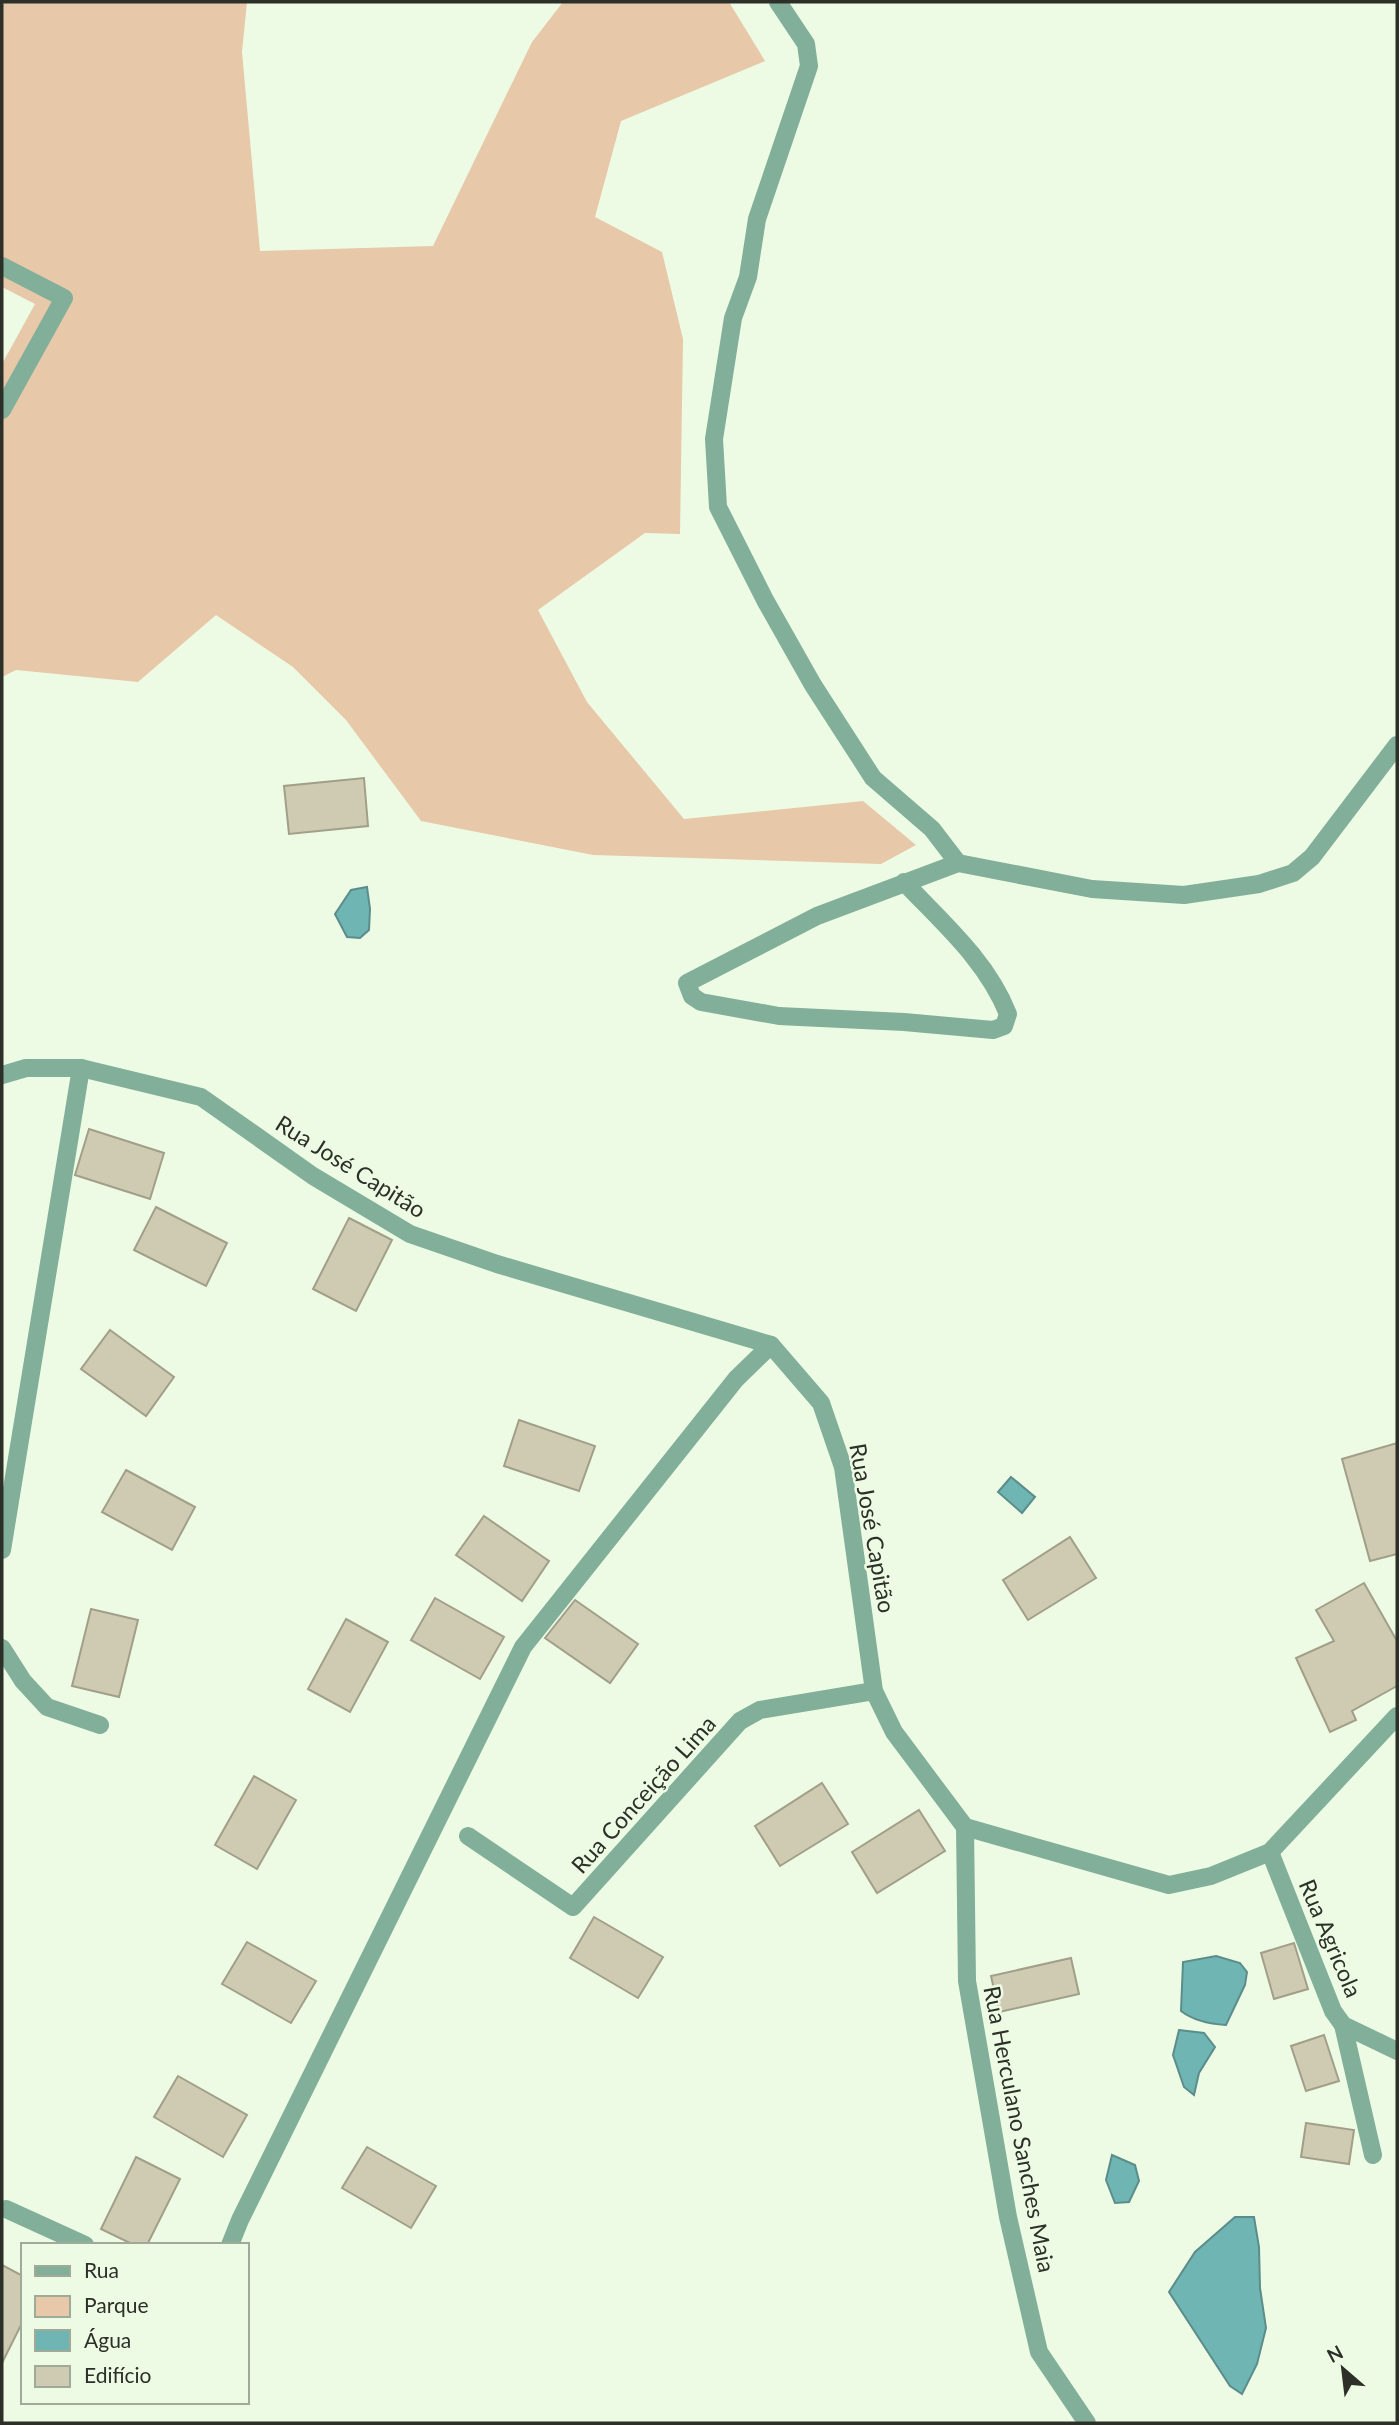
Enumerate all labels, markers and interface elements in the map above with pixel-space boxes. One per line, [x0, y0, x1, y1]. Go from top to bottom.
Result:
street label: Rua José Capitão [271, 1109, 431, 1223]
street label: Rua José Capitão [844, 1441, 902, 1615]
street label: Rua Conceição Lima [565, 1709, 721, 1879]
street label: Rua Agricola [1294, 1875, 1368, 2001]
street label: Rua Herculano Sanches Maia [978, 1983, 1062, 2275]
legend [21, 2243, 248, 2404]
text: Rua [84, 2257, 119, 2282]
text: Parque [84, 2292, 149, 2317]
text: Água [84, 2327, 131, 2352]
north arrow [1308, 2334, 1378, 2404]
text: N [1323, 2340, 1347, 2367]
text: Edifício [84, 2362, 152, 2387]

